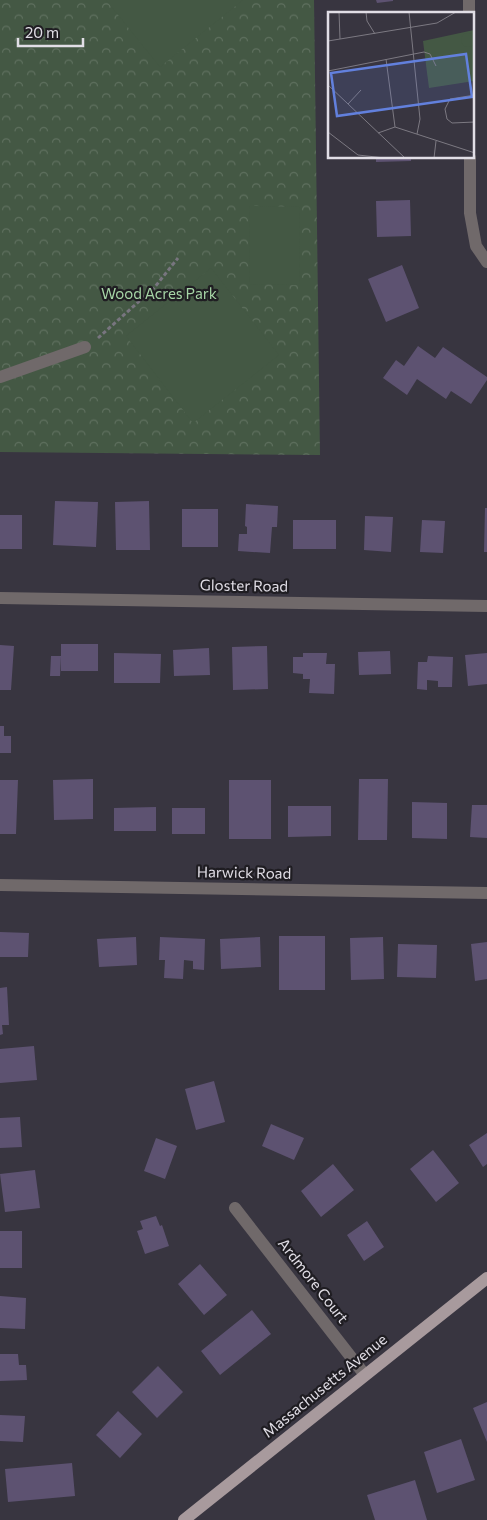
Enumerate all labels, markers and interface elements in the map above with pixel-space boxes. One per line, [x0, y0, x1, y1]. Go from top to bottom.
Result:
inset map [328, 12, 474, 159]
scale bar [18, 15, 82, 47]
text: 20 m [25, 23, 59, 41]
park label: Wood Acres Park [101, 284, 217, 302]
street label: Gloster Road [200, 575, 288, 595]
street label: Harwick Road [197, 862, 291, 882]
street label: Ardmore Court [275, 1234, 353, 1327]
street label: Massachusetts Avenue [259, 1330, 390, 1441]

